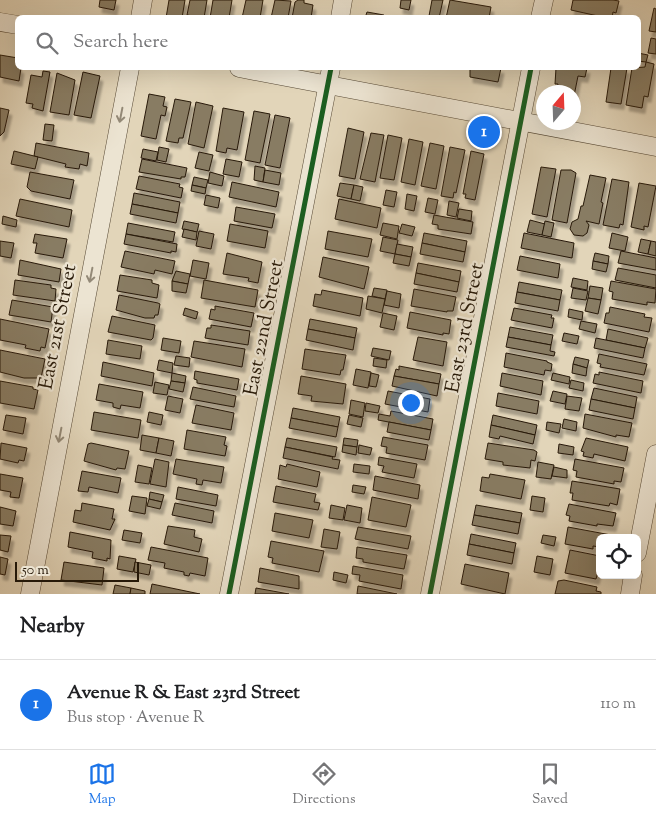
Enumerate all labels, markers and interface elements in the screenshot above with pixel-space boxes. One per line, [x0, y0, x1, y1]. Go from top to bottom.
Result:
search box [15, 15, 641, 70]
icon: search [33, 29, 61, 57]
text: Search here [73, 29, 168, 56]
north arrow [536, 85, 581, 130]
one-way arrow [116, 107, 126, 123]
pin: 1 [468, 113, 500, 151]
street label: East 22nd Street [238, 257, 292, 398]
street label: East 23rd Street [439, 260, 493, 396]
street label: East 21st Street [33, 262, 85, 392]
one-way arrow [86, 267, 95, 283]
your location [398, 390, 424, 416]
one-way arrow [55, 426, 65, 442]
map controls [596, 534, 641, 579]
button: locate [596, 534, 641, 579]
scale bar [15, 559, 139, 582]
text: 50 m [22, 561, 49, 581]
text: Nearby [20, 612, 85, 642]
text: Avenue R & East 23rd Street [67, 680, 300, 707]
text: 1 [33, 693, 39, 716]
text: 110 m [600, 693, 636, 716]
text: Bus stop · Avenue R [67, 707, 204, 730]
tab: Map [88, 760, 116, 810]
tab: Directions [292, 760, 356, 810]
tab: Saved [532, 760, 568, 810]

